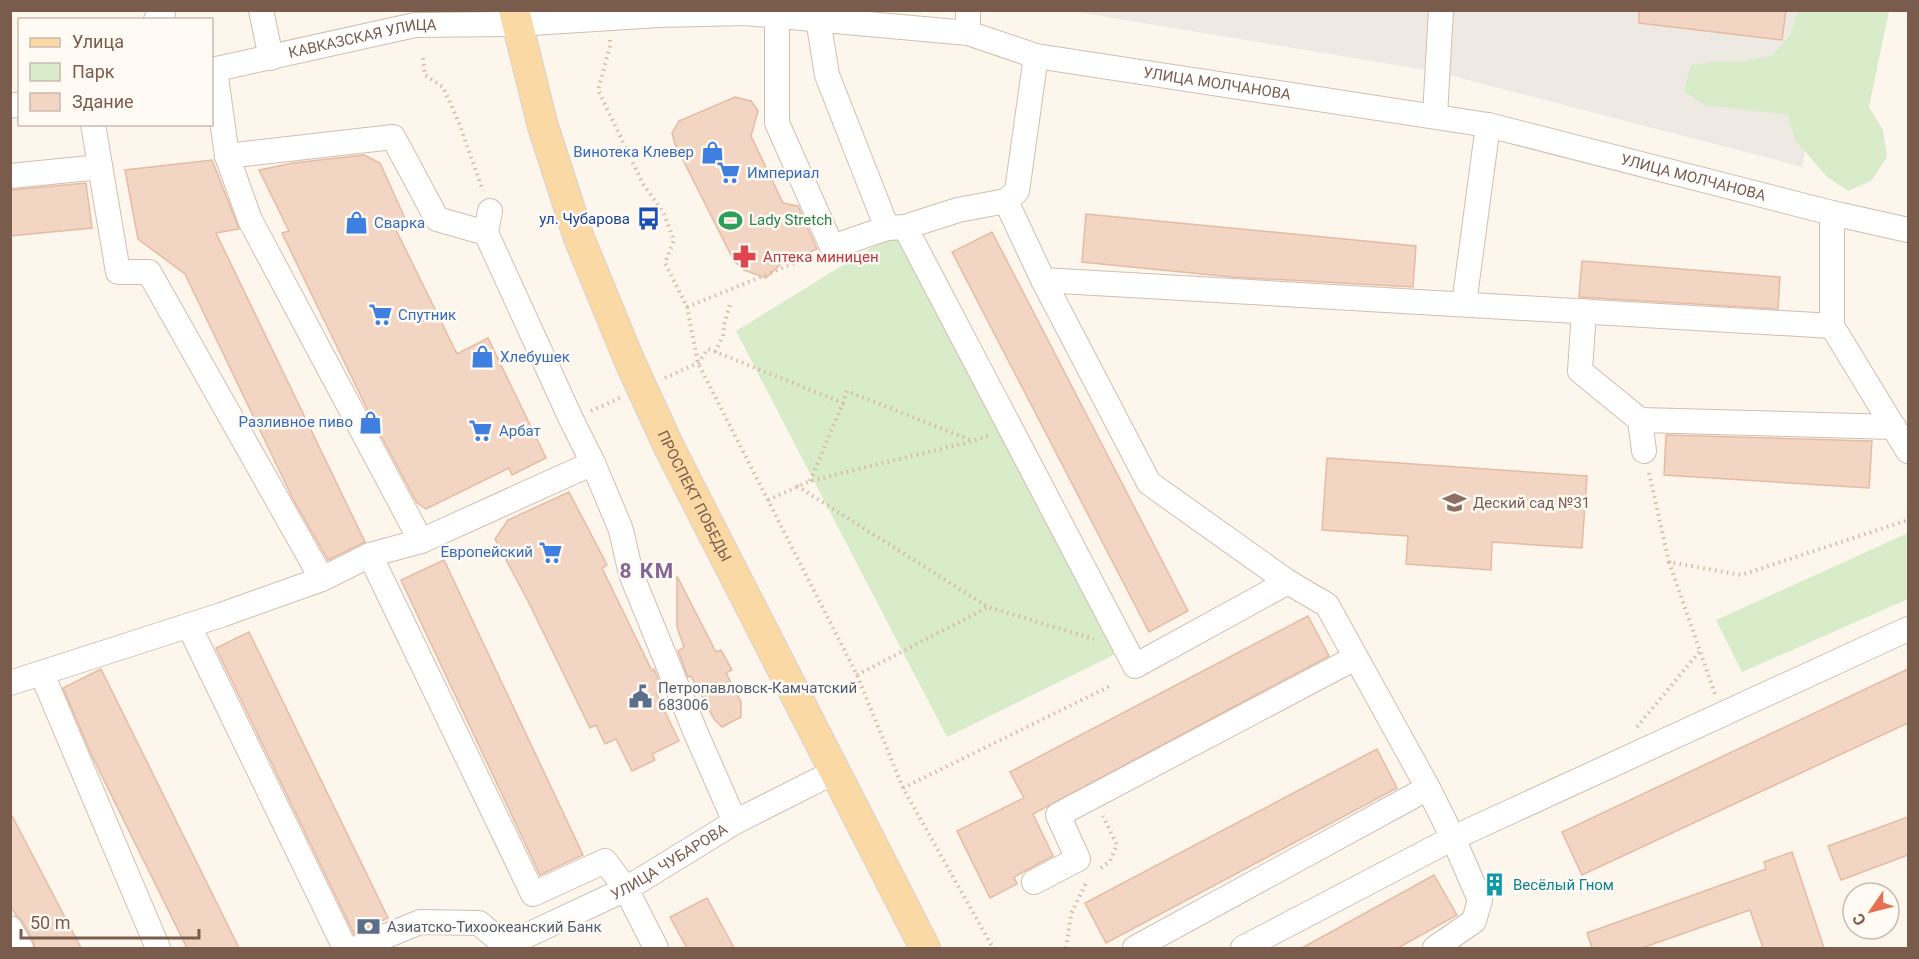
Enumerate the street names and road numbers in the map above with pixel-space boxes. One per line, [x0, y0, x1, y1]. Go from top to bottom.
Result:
street label: КАВКАЗСКАЯ УЛИЦА [287, 16, 437, 62]
street label: УЛИЦА МОЛЧАНОВА [1142, 63, 1292, 104]
street label: УЛИЦА МОЛЧАНОВА [1619, 150, 1768, 205]
street label: ПРОСПЕКТ ПОБЕДЫ [654, 428, 735, 565]
street label: УЛИЦА ЧУБАРОВА [608, 820, 731, 904]

